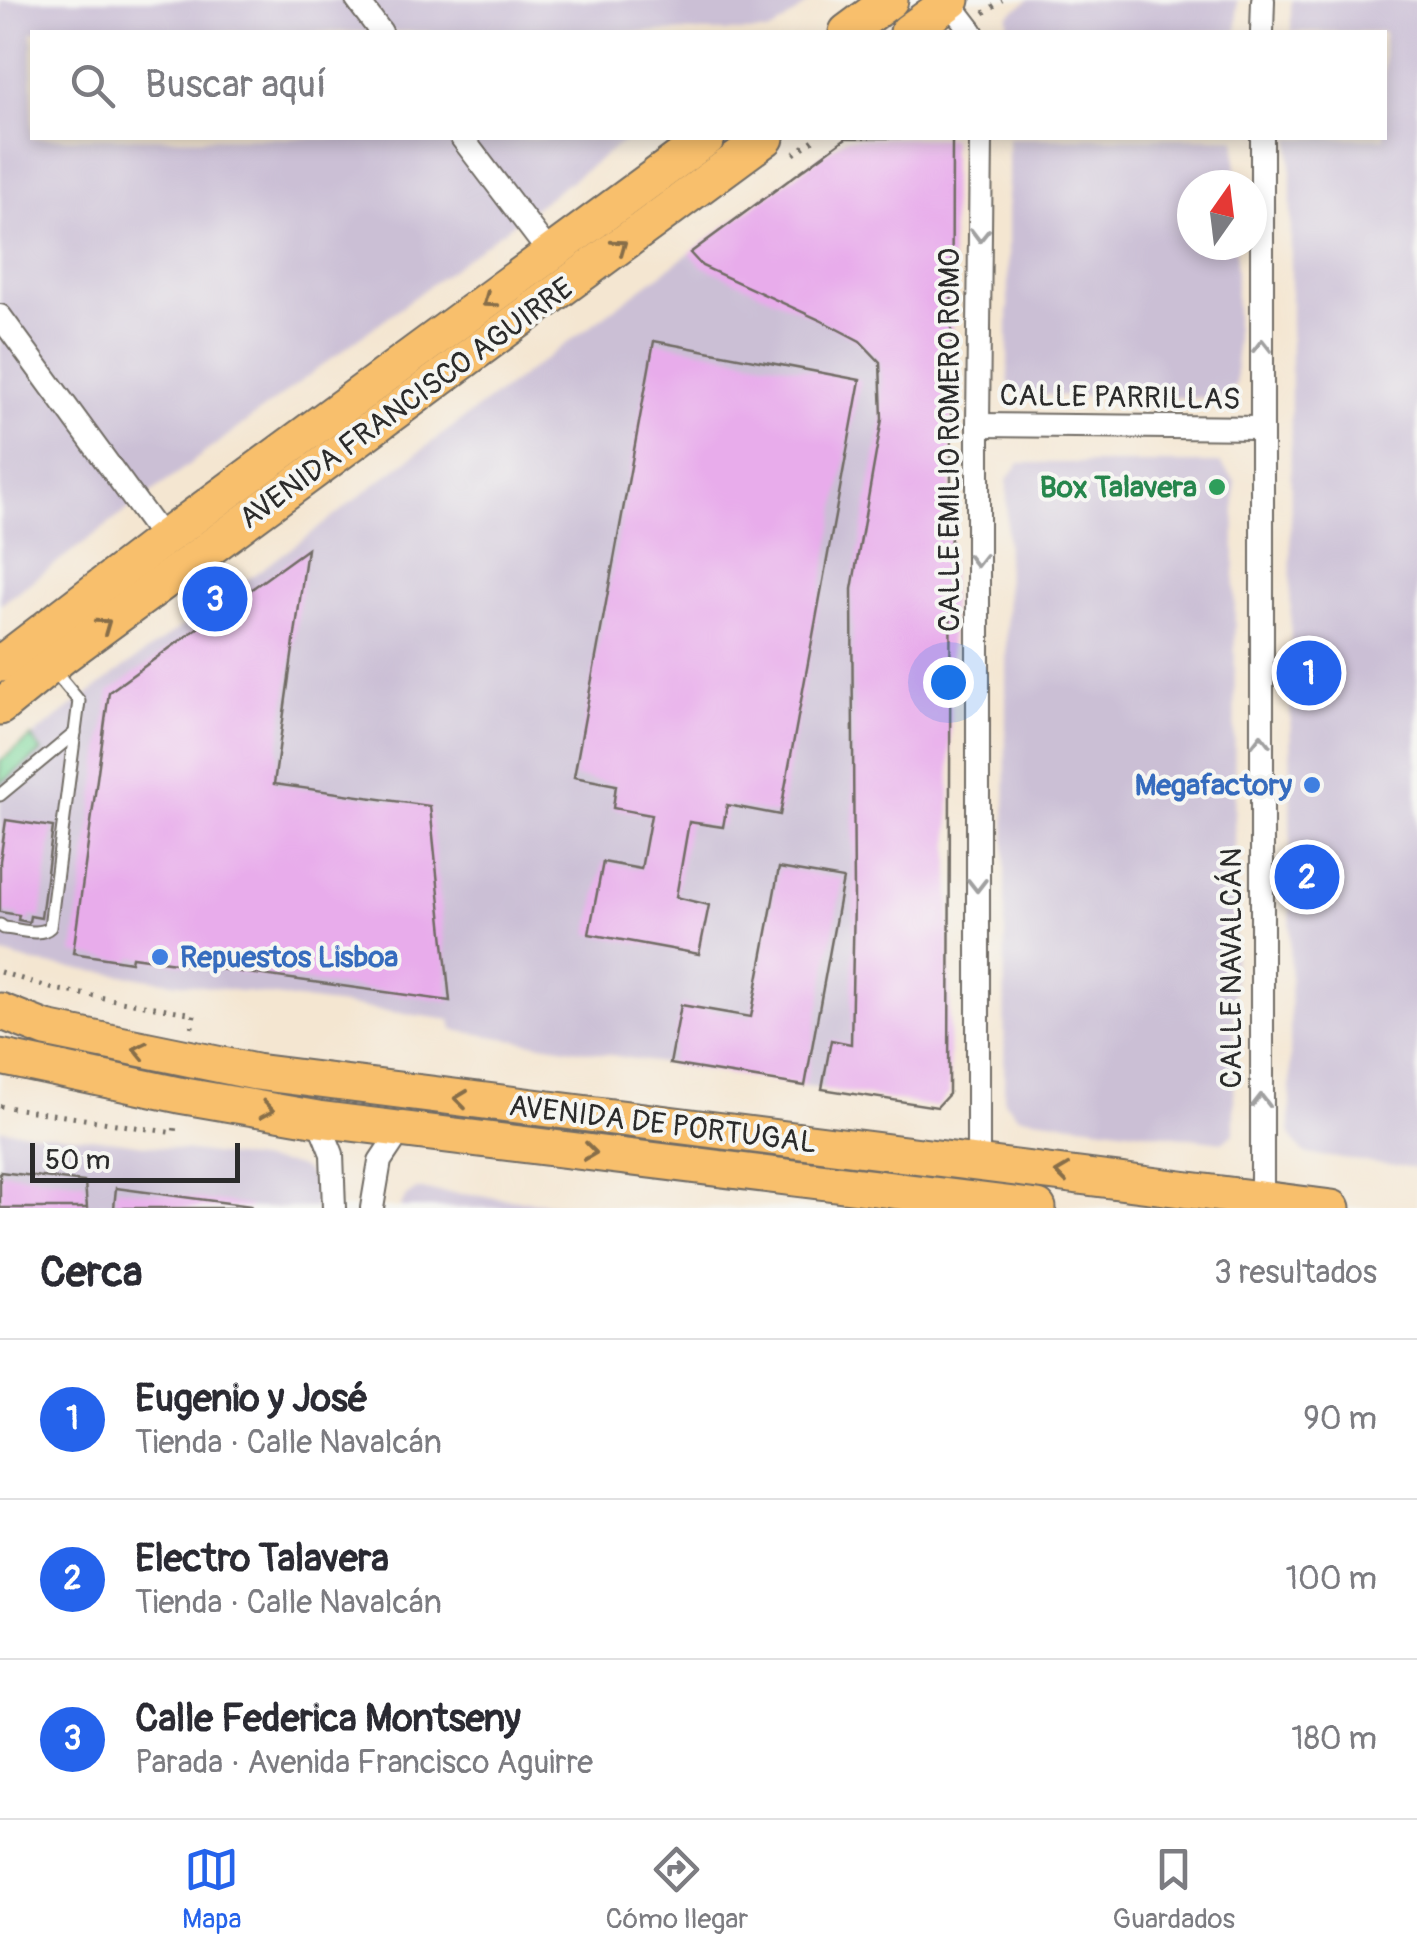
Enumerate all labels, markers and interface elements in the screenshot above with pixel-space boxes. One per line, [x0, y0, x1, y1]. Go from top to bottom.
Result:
search box [30, 30, 1387, 140]
icon: search [65, 58, 120, 113]
text: Buscar aquí [145, 61, 327, 109]
north arrow [1177, 170, 1267, 260]
one-way arrow [969, 228, 991, 243]
one-way arrow [608, 239, 627, 258]
street label: CALLE EMILIO ROMERO ROMO [931, 248, 968, 632]
street label: AVENIDA FRANCISCO AGUIRRE [232, 270, 581, 537]
one-way arrow [482, 289, 500, 306]
one-way arrow [1251, 338, 1273, 354]
street label: CALLE PARRILLAS [999, 377, 1241, 418]
place label: Box Talavera [1040, 469, 1197, 506]
marker: Box Talavera [1206, 476, 1228, 498]
one-way arrow [966, 552, 988, 568]
pin: 3 [182, 562, 248, 636]
one-way arrow [93, 619, 112, 638]
pin: 1 [1276, 636, 1342, 710]
your location [923, 657, 974, 708]
one-way arrow [1250, 733, 1272, 748]
place label: Megafactory [1135, 767, 1292, 804]
marker: Megafactory [1301, 774, 1323, 796]
pin: 2 [1274, 840, 1340, 914]
street label: CALLE NAVALCÁN [1213, 848, 1250, 1088]
one-way arrow [966, 878, 988, 893]
place label: Repuestos Lisboa [180, 939, 398, 976]
marker: Repuestos Lisboa [149, 946, 171, 968]
one-way arrow [132, 1040, 149, 1061]
street label: AVENIDA DE PORTUGAL [507, 1087, 819, 1162]
one-way arrow [453, 1089, 470, 1110]
one-way arrow [1250, 1093, 1272, 1108]
one-way arrow [259, 1099, 276, 1120]
scale bar [30, 1138, 240, 1182]
one-way arrow [581, 1140, 598, 1161]
text: 50 m [45, 1143, 110, 1178]
one-way arrow [1053, 1164, 1070, 1185]
text: Cerca [40, 1247, 142, 1299]
text: 3 resultados [1214, 1253, 1377, 1293]
text: Eugenio y José [135, 1375, 368, 1423]
text: 1 [66, 1399, 79, 1439]
text: 90 m [1303, 1399, 1377, 1439]
text: Tienda · Calle Navalcán [135, 1423, 442, 1463]
text: Electro Talavera [135, 1535, 389, 1583]
text: 2 [64, 1559, 81, 1599]
text: 100 m [1285, 1559, 1377, 1599]
text: Tienda · Calle Navalcán [135, 1583, 442, 1623]
text: Calle Federica Montseny [135, 1695, 521, 1743]
text: 3 [64, 1719, 81, 1759]
text: 180 m [1291, 1719, 1377, 1759]
text: Parada · Avenida Francisco Aguirre [135, 1743, 593, 1783]
tab: Mapa [182, 1842, 241, 1937]
tab: Cómo llegar [606, 1842, 748, 1937]
tab: Guardados [1112, 1842, 1235, 1937]

